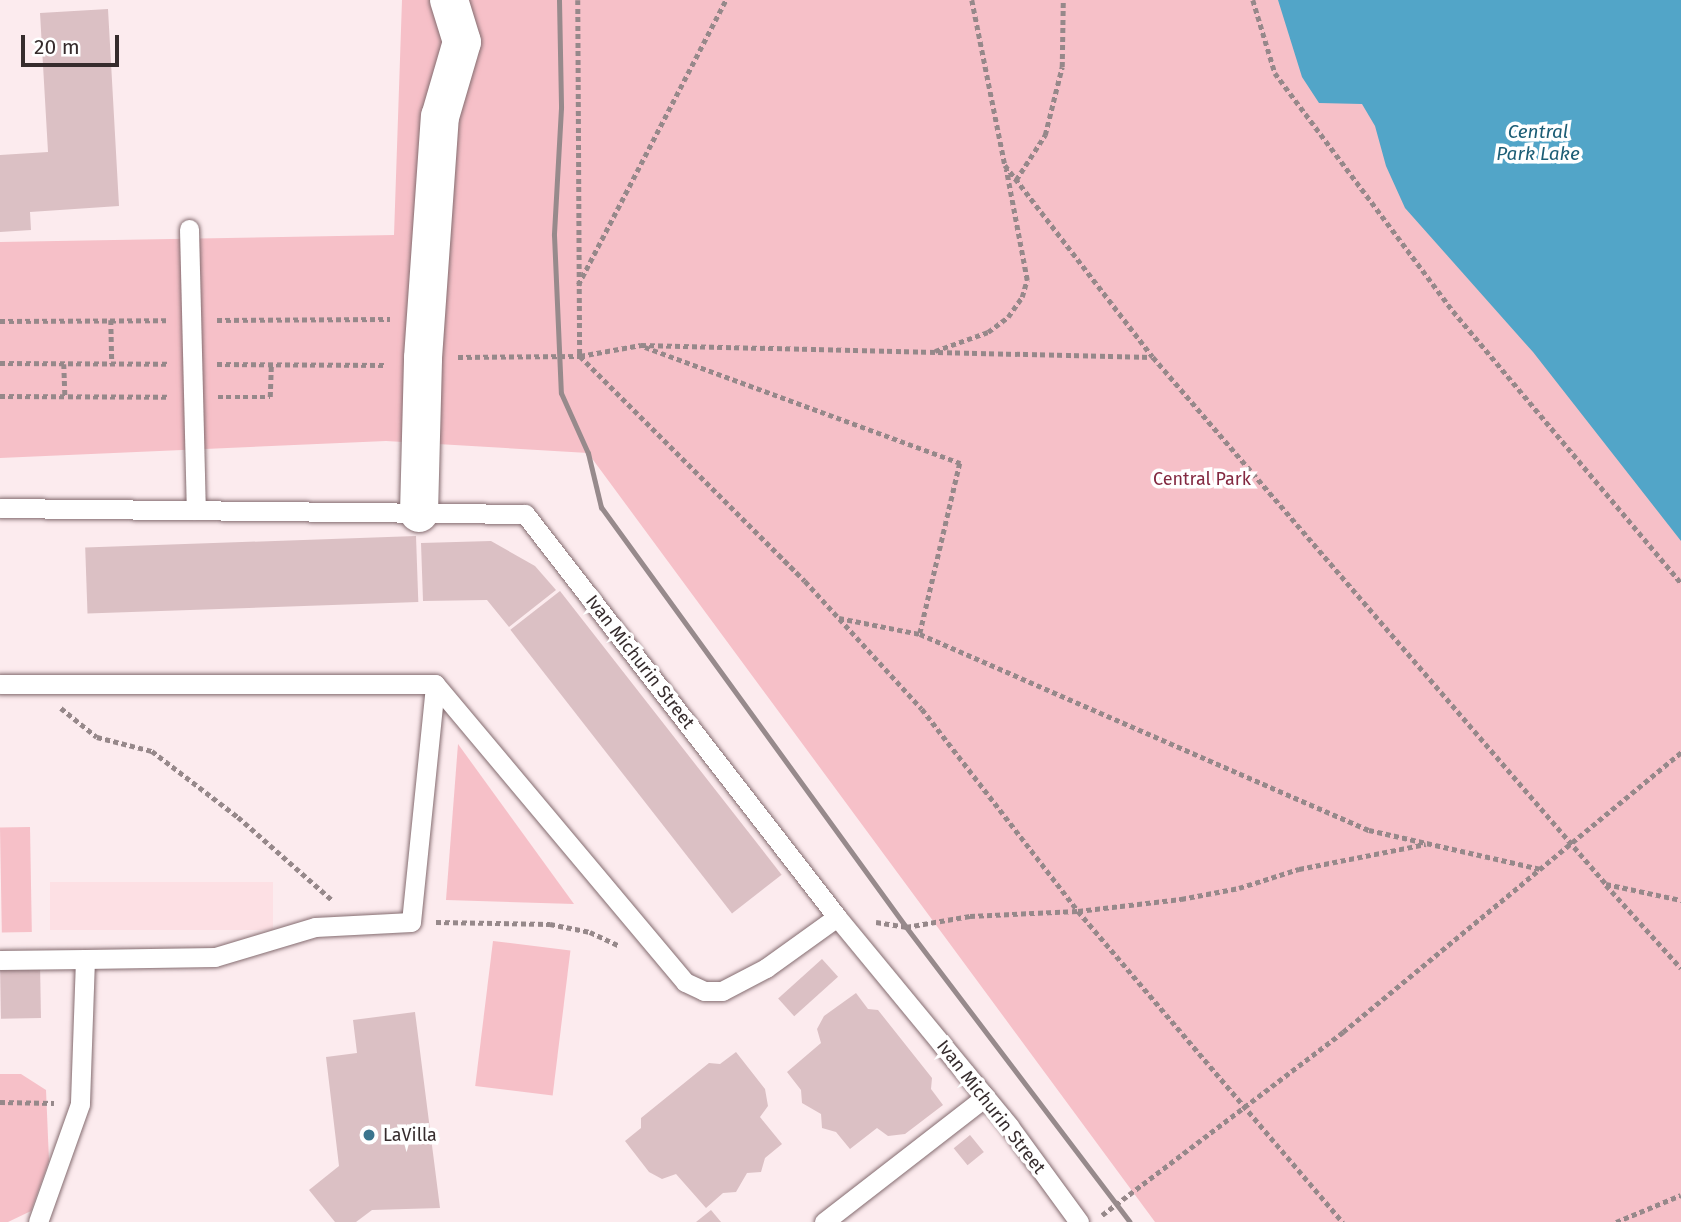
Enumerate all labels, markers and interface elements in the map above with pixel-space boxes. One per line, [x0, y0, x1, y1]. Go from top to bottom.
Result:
scale bar [24, 21, 122, 65]
text: 20 m [34, 34, 80, 60]
water label: Central Park Lake [1496, 121, 1580, 165]
park label: Central Park [1153, 468, 1251, 490]
street label: Ivan Michurin Street [581, 591, 699, 733]
street label: Ivan Michurin Street [932, 1036, 1050, 1178]
place label: LaVilla [383, 1124, 437, 1146]
marker: LaVilla [361, 1127, 377, 1143]

